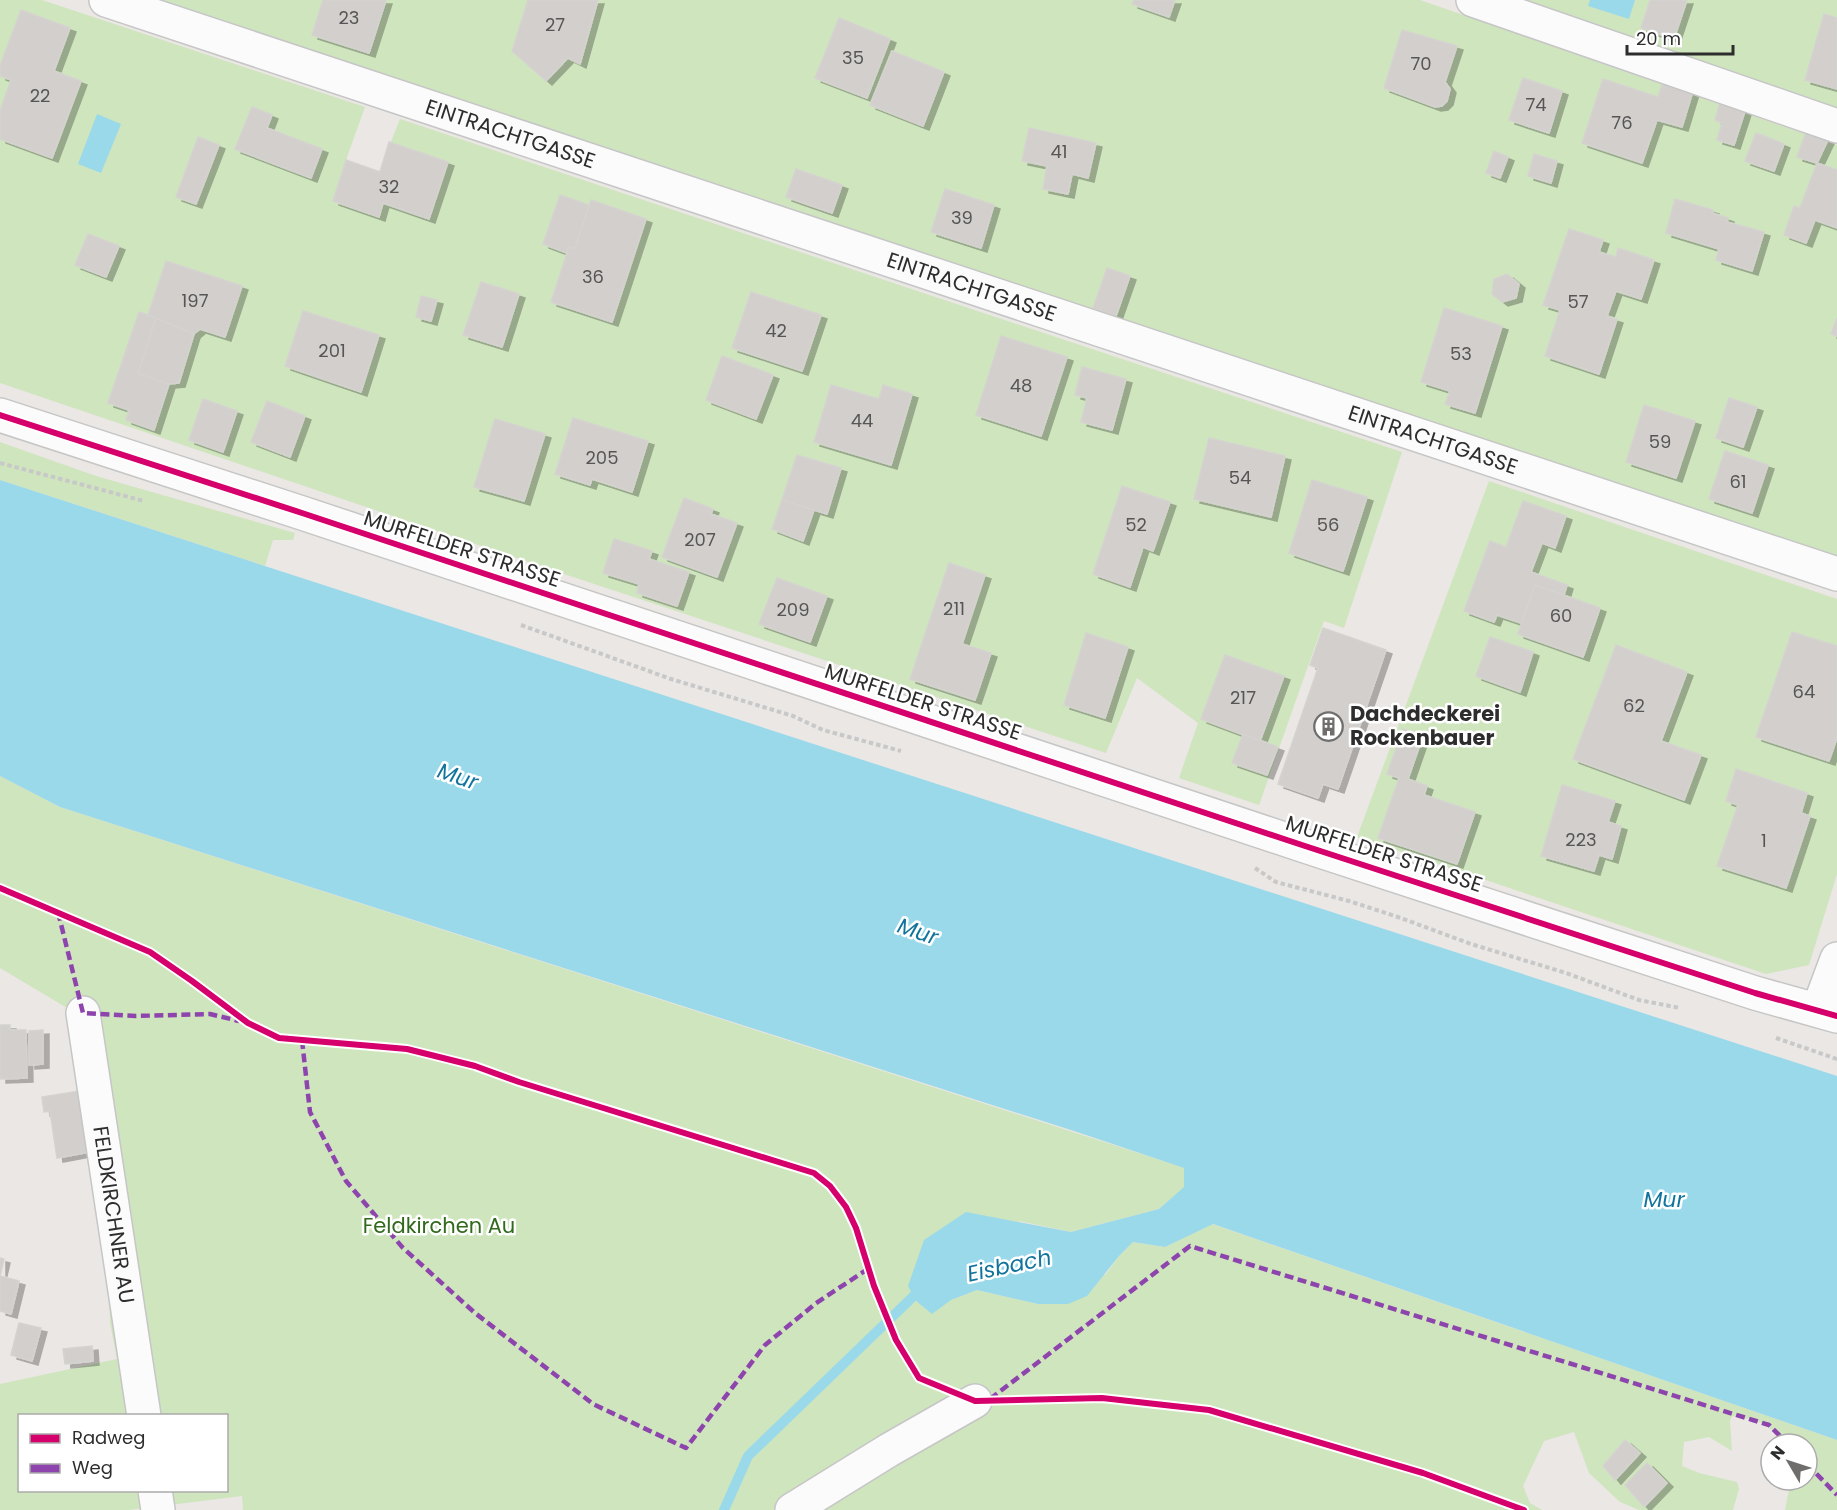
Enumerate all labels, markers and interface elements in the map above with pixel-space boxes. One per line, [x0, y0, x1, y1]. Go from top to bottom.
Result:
house number: 23 [339, 5, 359, 30]
house number: 27 [545, 12, 565, 37]
scale bar [1627, 18, 1734, 56]
text: 20 m [1636, 26, 1681, 51]
house number: 35 [842, 45, 864, 70]
house number: 70 [1410, 51, 1432, 76]
house number: 22 [30, 83, 50, 108]
street label: EINTRACHTGASSE [422, 92, 599, 175]
house number: 74 [1525, 92, 1547, 117]
house number: 76 [1611, 110, 1633, 135]
house number: 41 [1050, 139, 1068, 164]
house number: 32 [379, 174, 399, 199]
house number: 39 [951, 205, 973, 230]
street label: EINTRACHTGASSE [883, 245, 1060, 328]
house number: 36 [582, 264, 604, 289]
house number: 197 [182, 288, 209, 313]
house number: 57 [1567, 289, 1589, 314]
house number: 42 [765, 318, 787, 343]
house number: 201 [318, 338, 346, 363]
house number: 53 [1450, 341, 1472, 366]
house number: 48 [1010, 373, 1032, 398]
street label: EINTRACHTGASSE [1344, 398, 1522, 481]
house number: 44 [851, 408, 873, 433]
house number: 59 [1649, 429, 1671, 454]
house number: 205 [586, 445, 618, 470]
house number: 54 [1229, 465, 1251, 490]
house number: 61 [1729, 469, 1747, 494]
street label: MURFELDER STRASSE [360, 503, 564, 594]
house number: 52 [1125, 512, 1147, 537]
house number: 56 [1317, 512, 1339, 537]
house number: 207 [684, 527, 716, 552]
house number: 211 [943, 596, 965, 621]
house number: 209 [777, 597, 810, 622]
house number: 60 [1550, 603, 1572, 628]
street label: MURFELDER STRASSE [821, 656, 1025, 747]
house number: 64 [1793, 679, 1815, 704]
house number: 217 [1230, 685, 1256, 710]
house number: 62 [1623, 693, 1645, 718]
place label: Dachdeckerei Rockenbauer [1350, 699, 1500, 752]
building icon: Dachdeckerei Rockenbauer [1313, 710, 1345, 742]
water label: Mur [433, 755, 483, 798]
street label: MURFELDER STRASSE [1282, 808, 1486, 899]
house number: 223 [1565, 827, 1597, 852]
house number: 1 [1761, 828, 1767, 853]
water label: Mur [893, 910, 943, 953]
street label: FELDKIRCHNER AU [86, 1124, 142, 1305]
water label: Mur [1643, 1184, 1685, 1215]
park label: Feldkirchen Au [363, 1211, 515, 1240]
water label: Eisbach [964, 1241, 1054, 1290]
legend [18, 1414, 228, 1492]
text: Radweg [72, 1425, 145, 1450]
north arrow [1759, 1432, 1819, 1492]
text: N [1765, 1441, 1790, 1465]
text: Weg [72, 1455, 113, 1480]

